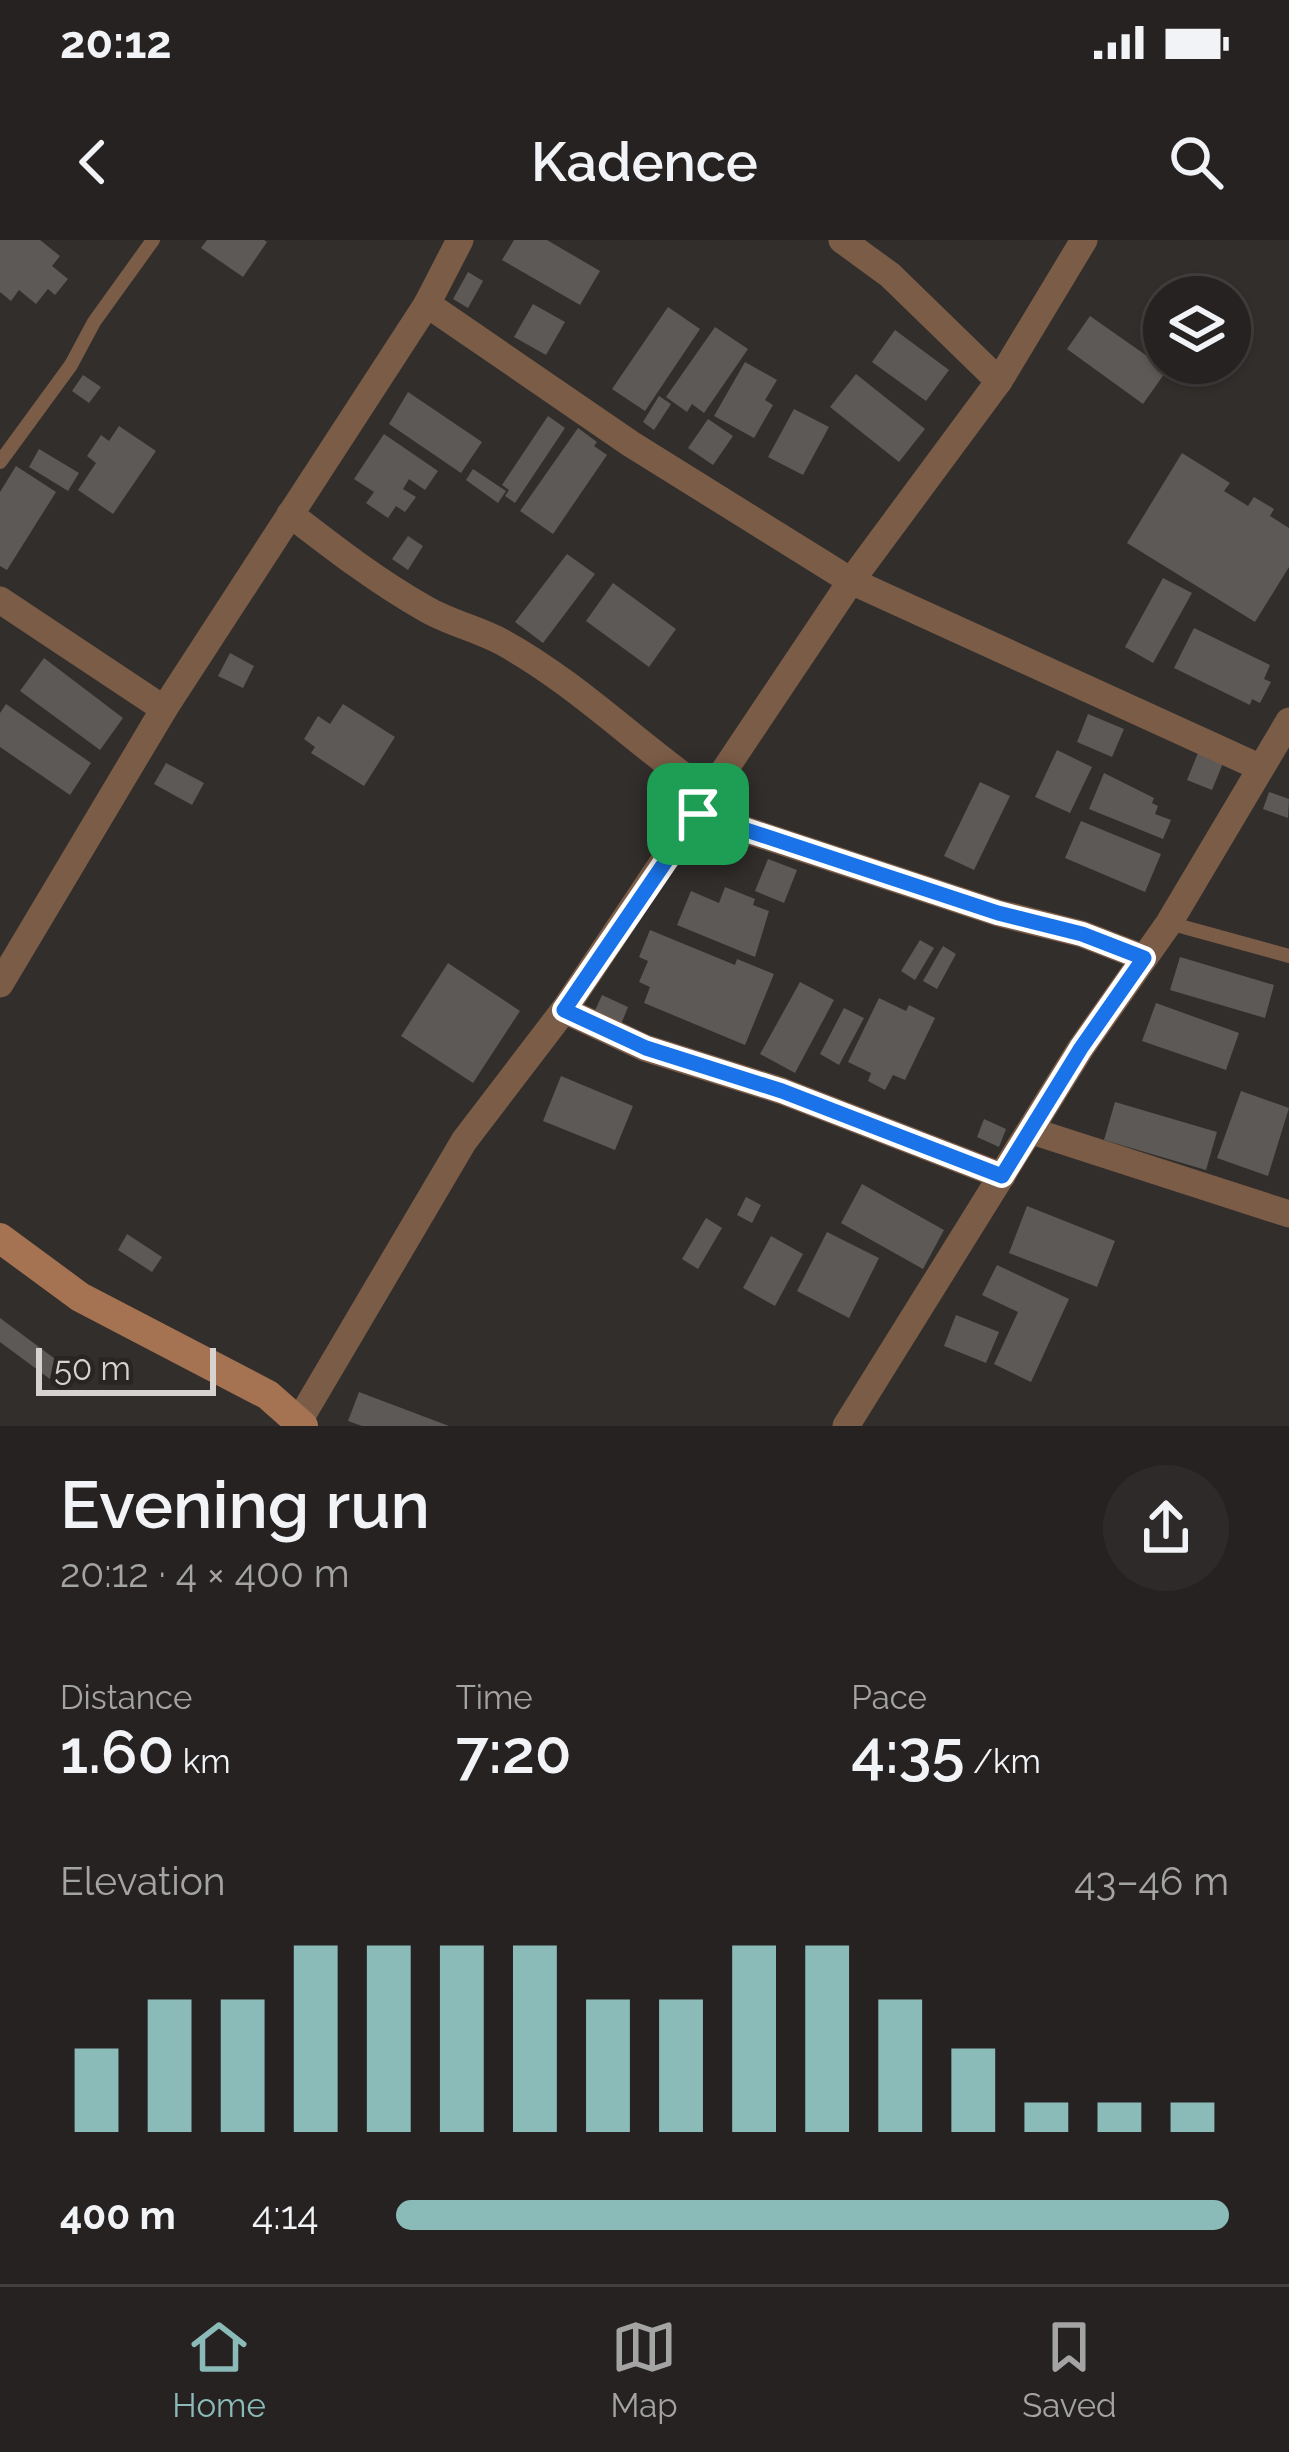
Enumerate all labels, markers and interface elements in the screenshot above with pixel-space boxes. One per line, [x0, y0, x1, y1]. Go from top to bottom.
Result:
text: 20:12 [60, 16, 172, 69]
icon: back [60, 129, 126, 195]
icon: search [1163, 129, 1229, 195]
text: Kadence [531, 130, 758, 194]
map controls [1143, 276, 1251, 384]
button: layers [1143, 276, 1251, 384]
pin [647, 763, 749, 865]
icon: arrive [665, 781, 731, 847]
scale bar [36, 1342, 216, 1395]
text: 50 m [54, 1349, 131, 1388]
button: share [1103, 1465, 1229, 1591]
text: Evening run [60, 1466, 430, 1543]
text: 20:12 · 4 × 400 m [60, 1550, 350, 1596]
text: Distance [60, 1678, 192, 1717]
text: Time [456, 1678, 533, 1717]
text: Pace [851, 1678, 927, 1717]
text: 1.60 [60, 1717, 174, 1787]
text: 7:20 [456, 1717, 572, 1787]
text: 4:35 [851, 1717, 965, 1787]
text: km [174, 1742, 231, 1781]
text: /km [965, 1742, 1041, 1781]
text: Elevation [60, 1858, 226, 1904]
text: 43–46 m [1074, 1858, 1229, 1904]
text: 400 m [60, 2192, 176, 2238]
text: 4:14 [252, 2192, 319, 2238]
tab: Home [172, 2314, 266, 2425]
tab: Map [610, 2314, 678, 2425]
tab: Saved [1022, 2314, 1117, 2425]

